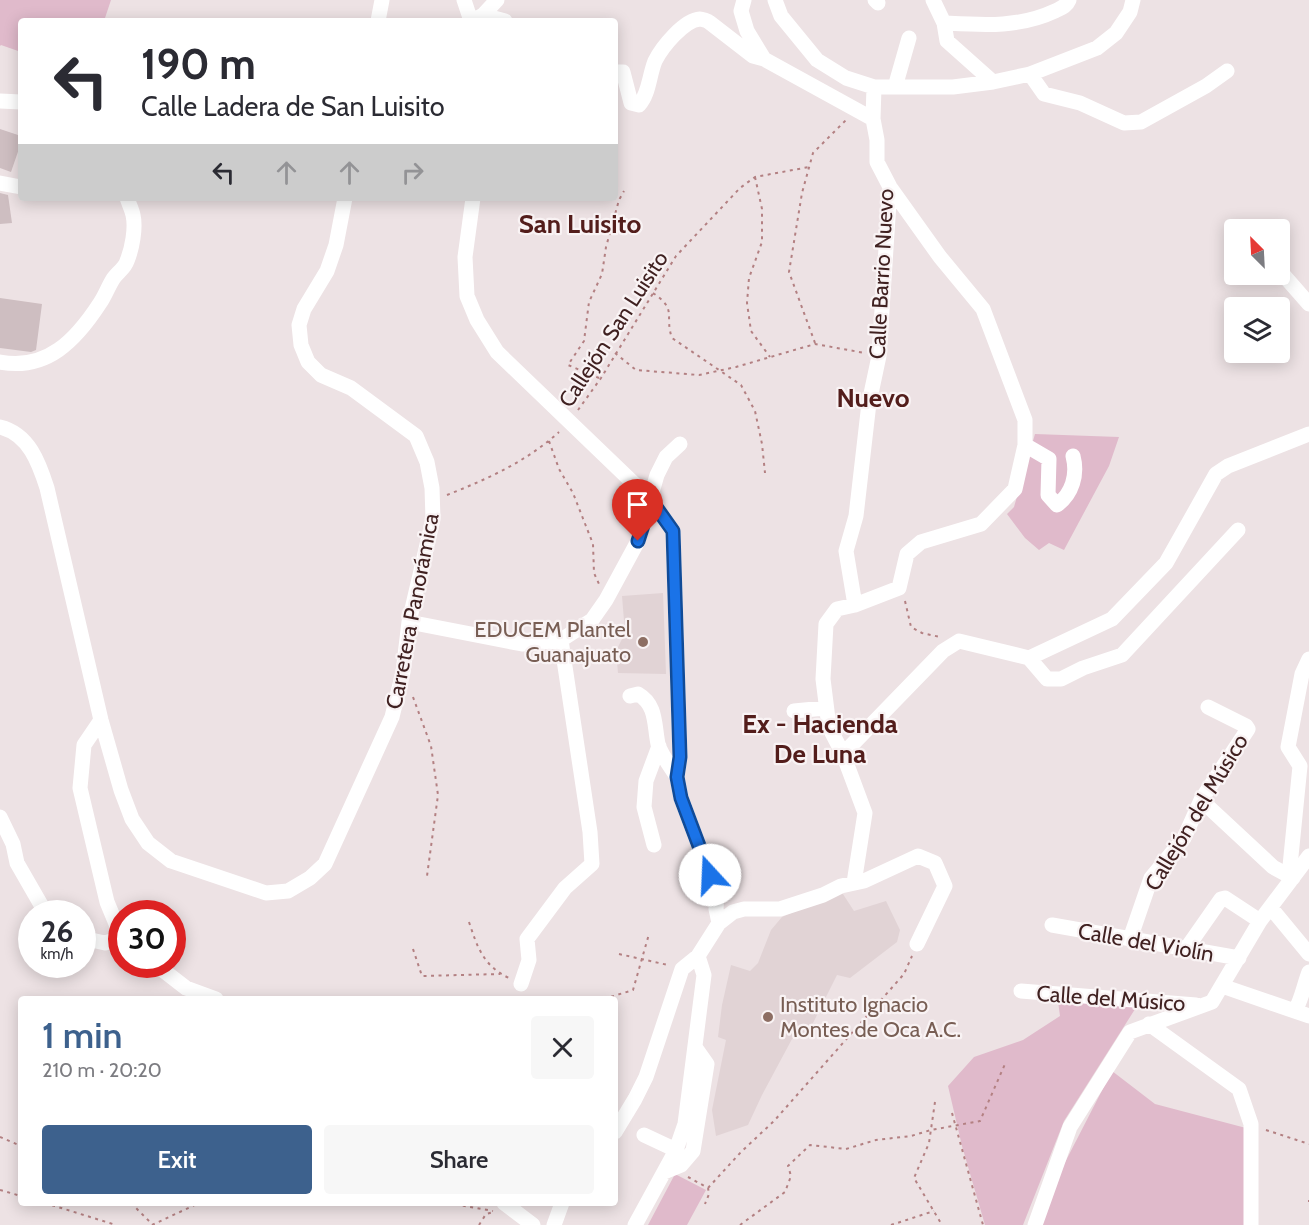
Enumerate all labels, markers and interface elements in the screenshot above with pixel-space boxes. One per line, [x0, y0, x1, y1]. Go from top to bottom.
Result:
text: 190 m [141, 38, 256, 90]
icon: left [42, 42, 120, 120]
text: Calle Ladera de San Luisito [141, 90, 445, 123]
icon: left [207, 156, 240, 189]
icon: ahead [270, 156, 303, 189]
icon: ahead [333, 156, 366, 189]
icon: right [396, 156, 429, 189]
street label: Calle Barrio Nuevo [864, 188, 899, 360]
district label: San Luisito [519, 208, 641, 240]
north arrow [1224, 219, 1290, 285]
map controls [1224, 219, 1290, 363]
street label: Callejón San Luisito [553, 246, 674, 412]
button: layers [1224, 297, 1290, 363]
district label: Nuevo [836, 382, 910, 414]
pin [612, 479, 663, 541]
icon: arrive [621, 488, 654, 521]
street label: Carretera Panorámica [380, 510, 445, 711]
place label: EDUCEM Plantel Guanajuato [474, 616, 632, 668]
marker: EDUCEM Plantel Guanajuato [636, 635, 650, 649]
district label: Ex - Hacienda De Luna [742, 708, 898, 770]
street label: Callejón del Músico [1139, 729, 1254, 896]
position arrow [678, 843, 742, 907]
speed limit sign: 30 [108, 900, 186, 978]
text: 26 [41, 913, 73, 950]
street label: Calle del Violín [1076, 917, 1216, 968]
text: km/h [41, 945, 73, 963]
street label: Calle del Músico [1036, 980, 1186, 1017]
place label: Instituto Ignacio Montes de Oca A.C. [780, 991, 961, 1043]
marker: Instituto Ignacio Montes de Oca A.C. [761, 1010, 775, 1024]
text: 1 min [42, 1013, 122, 1057]
button: close [531, 1016, 594, 1079]
text: 210 m · 20:20 [42, 1058, 162, 1082]
button: Exit [42, 1125, 312, 1194]
button: Share [324, 1125, 594, 1194]

